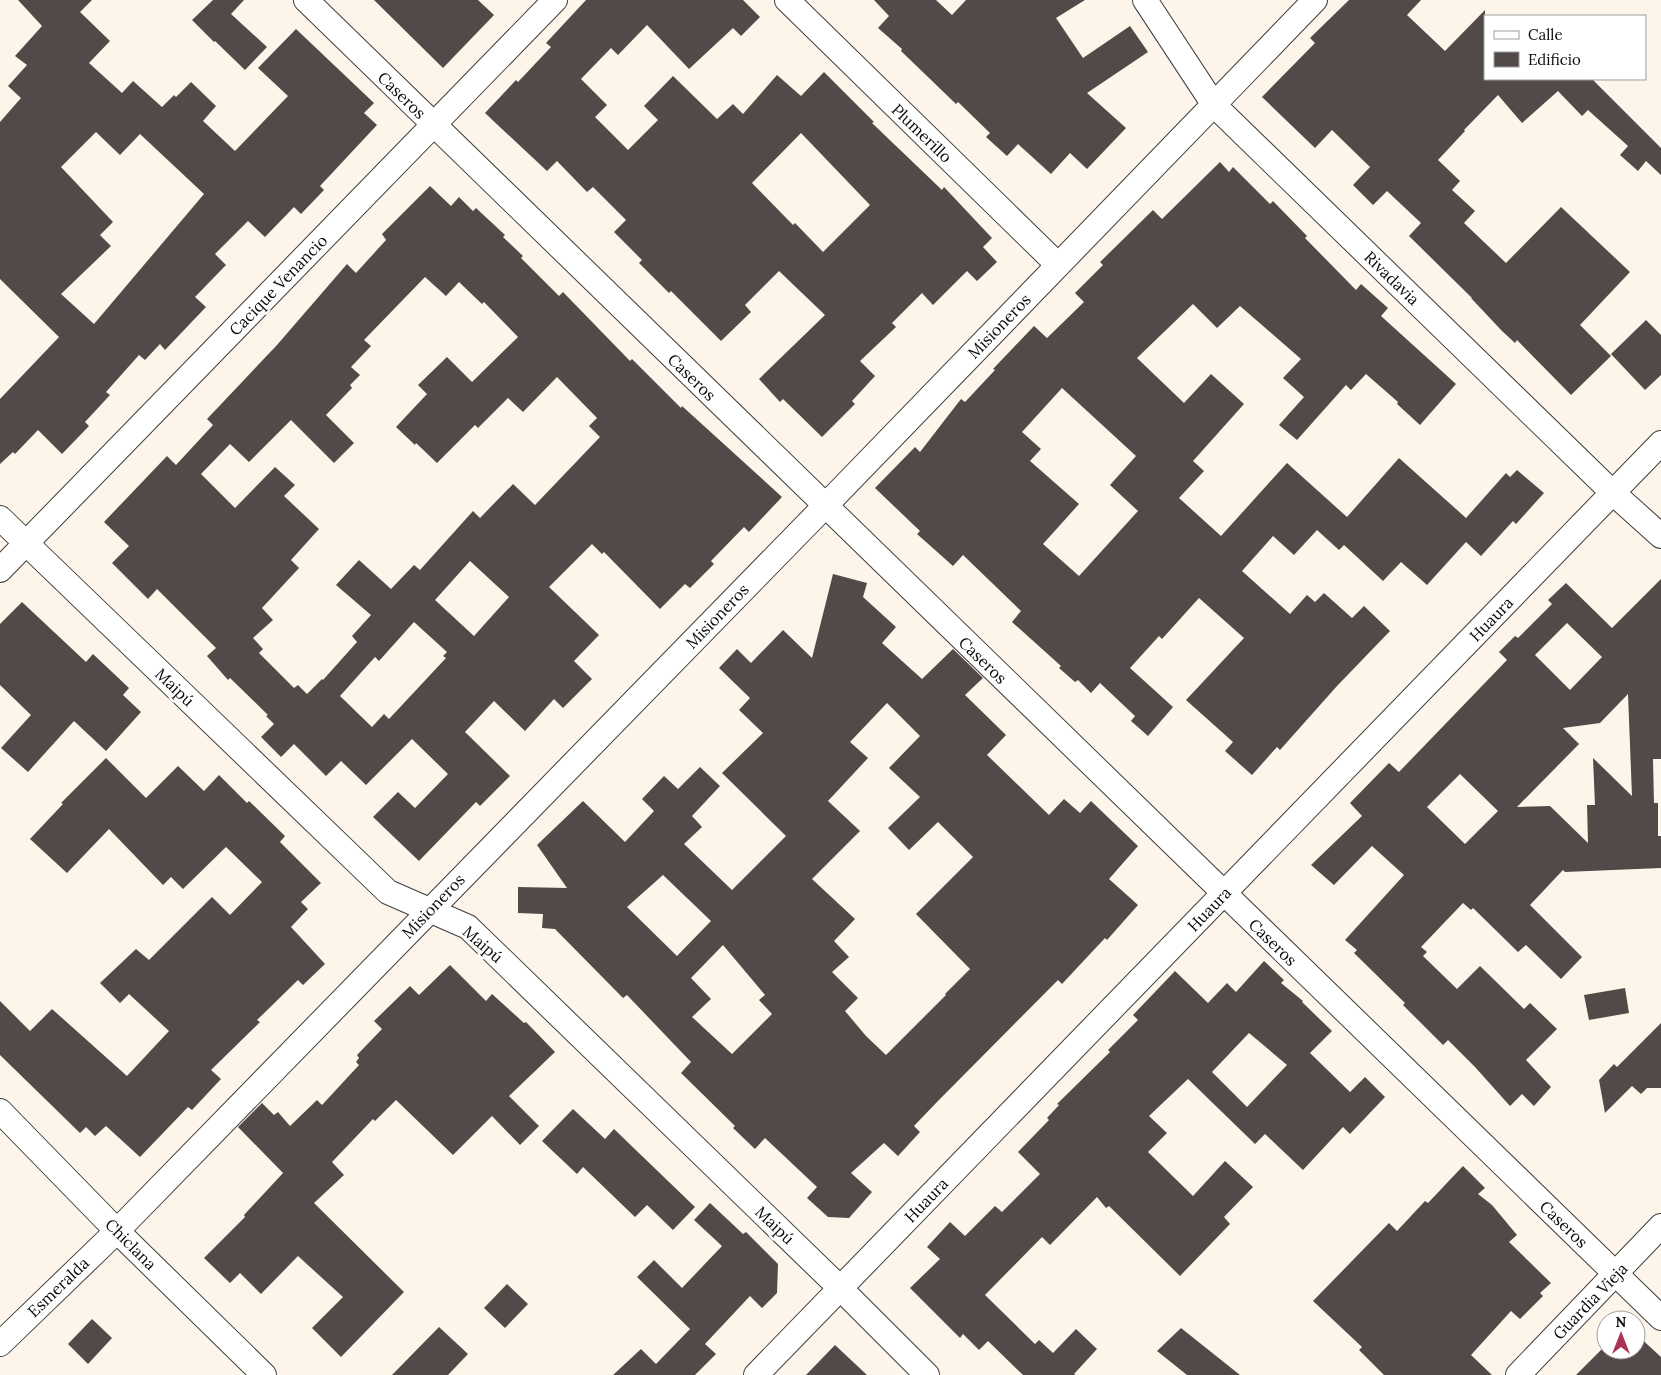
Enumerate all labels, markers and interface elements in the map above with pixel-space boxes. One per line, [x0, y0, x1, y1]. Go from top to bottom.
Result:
legend [1484, 15, 1646, 80]
text: Calle [1528, 25, 1563, 44]
text: Edificio [1528, 50, 1581, 69]
street label: Caseros [374, 67, 430, 123]
street label: Plumerillo [888, 99, 956, 167]
street label: Cacique Venancio [225, 230, 331, 340]
street label: Rivadavia [1360, 247, 1424, 309]
street label: Misioneros [963, 289, 1035, 363]
street label: Caseros [664, 349, 720, 405]
street label: Misioneros [681, 579, 753, 653]
street label: Huaura [1465, 592, 1517, 646]
street label: Caseros [955, 632, 1011, 688]
street label: Maipú [151, 664, 199, 711]
street label: Misioneros [397, 869, 469, 943]
street label: Huaura [1183, 882, 1235, 936]
street label: Caseros [1245, 914, 1301, 970]
street label: Maipú [459, 921, 507, 967]
street label: Huaura [900, 1173, 952, 1227]
street label: Caseros [1536, 1196, 1592, 1252]
street label: Maipú [751, 1202, 799, 1249]
street label: Chiclana [101, 1214, 161, 1274]
street label: Esmeralda [23, 1253, 93, 1321]
street label: Guardia Vieja [1548, 1258, 1632, 1344]
north arrow [1596, 1310, 1646, 1360]
text: N [1616, 1313, 1627, 1331]

